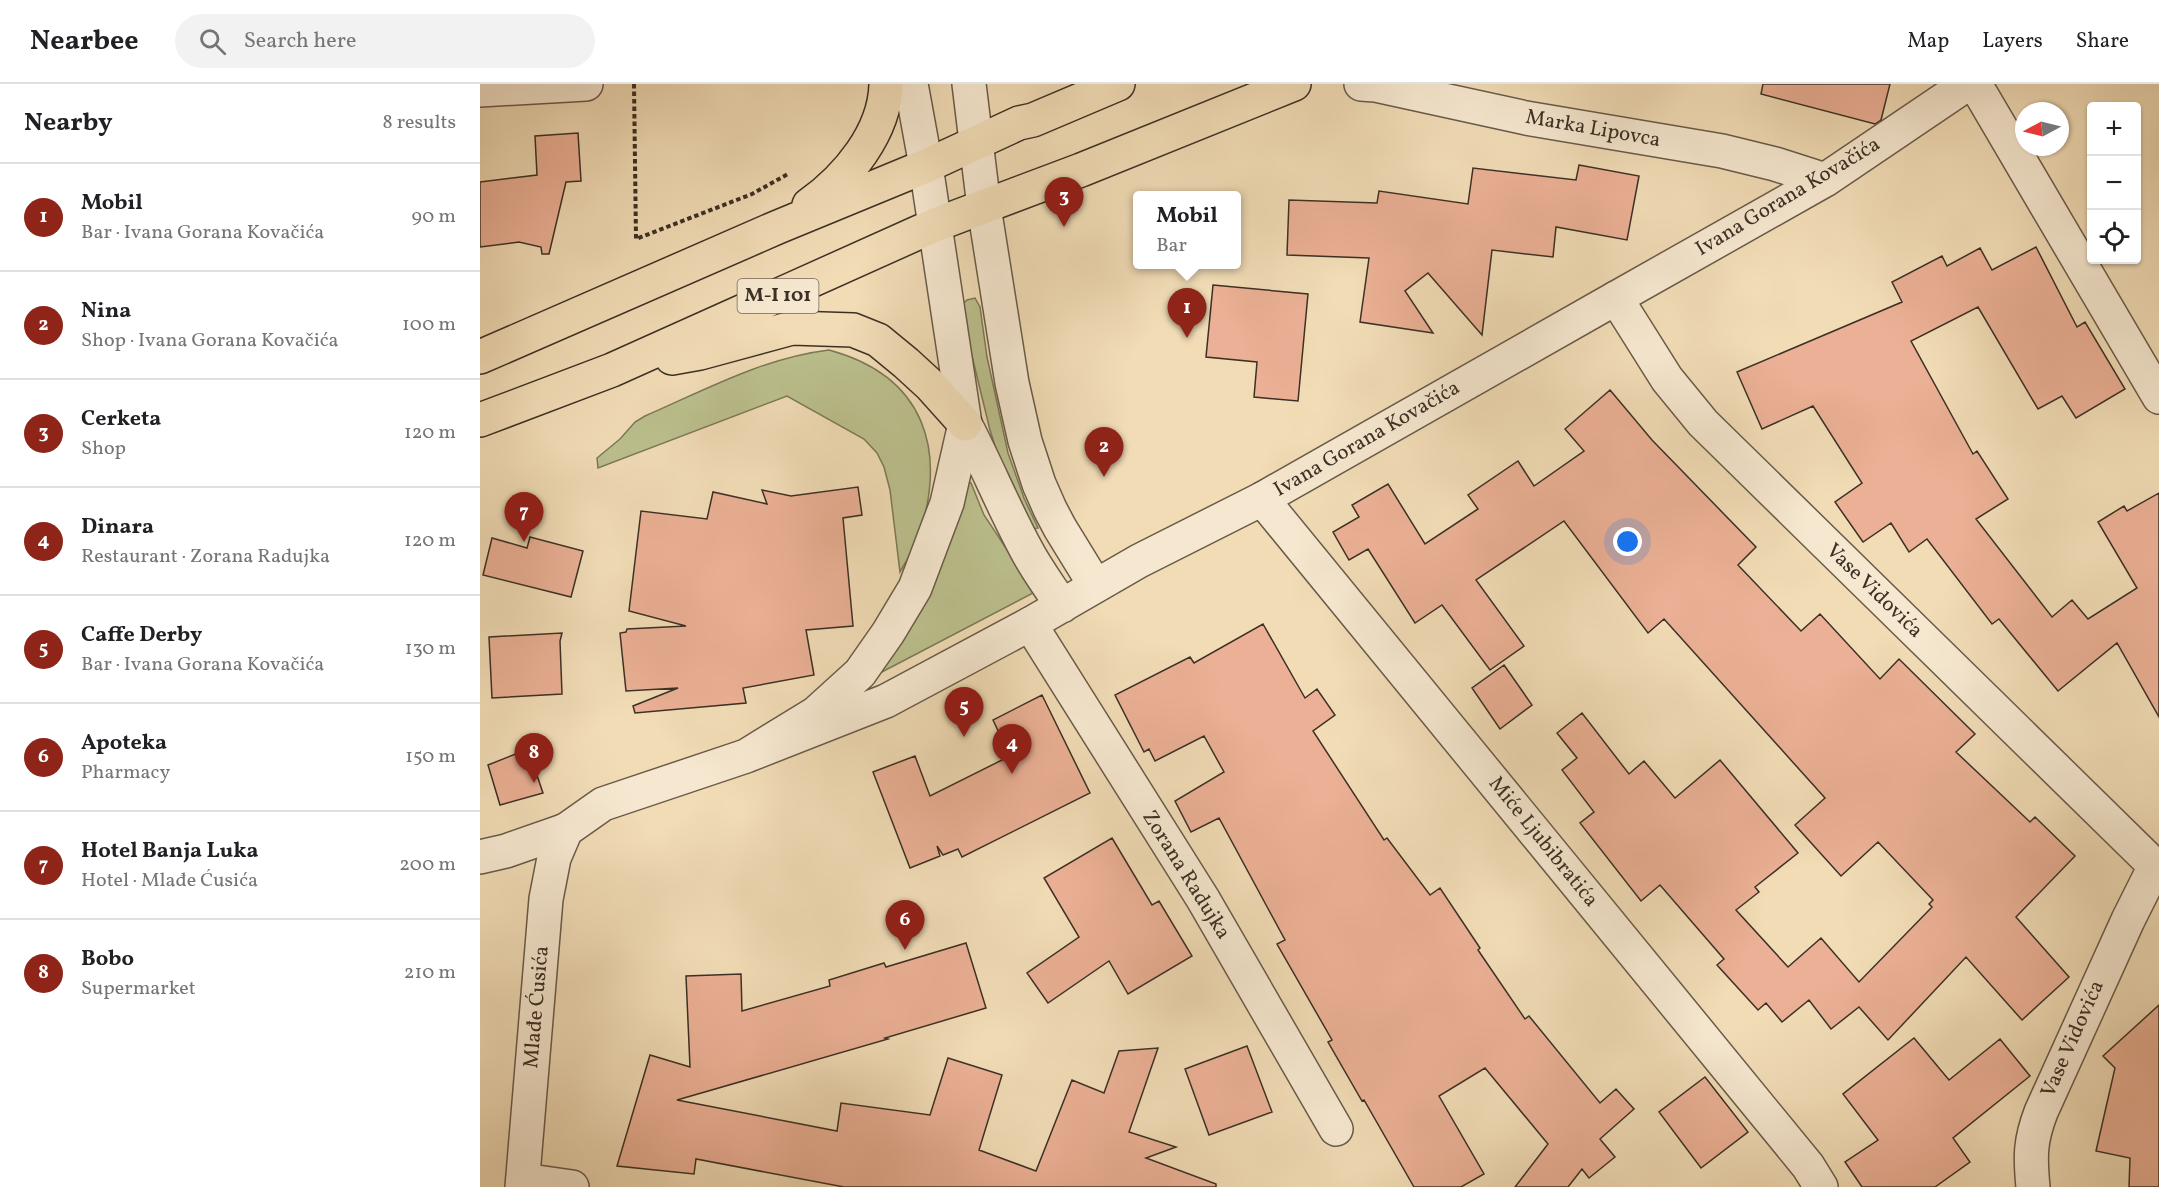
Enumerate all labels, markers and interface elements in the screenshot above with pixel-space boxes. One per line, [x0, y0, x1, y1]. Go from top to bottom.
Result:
search box [175, 14, 595, 68]
text: Nearbee [30, 22, 139, 61]
icon: search [196, 25, 229, 58]
text: Search here [244, 26, 356, 57]
text: Map [1907, 27, 1949, 56]
text: Layers [1982, 27, 2043, 56]
text: Share [2076, 27, 2129, 56]
north arrow [2015, 102, 2069, 156]
map controls [2087, 102, 2141, 264]
button: + [2087, 102, 2141, 156]
street label: Marka Lipovca [1523, 103, 1663, 155]
text: Nearby [24, 105, 113, 141]
text: 8 results [383, 109, 456, 137]
street label: Ivana Gorana Kovačića [1690, 130, 1886, 264]
button: − [2087, 156, 2141, 210]
pin: 3 [1044, 178, 1084, 227]
text: Mobil [81, 188, 143, 219]
popup [1133, 191, 1241, 269]
text: Mobil [1156, 201, 1218, 232]
text: 1 [39, 203, 48, 231]
text: 90 m [412, 203, 456, 231]
button: locate [2087, 210, 2141, 264]
text: Bar · Ivana Gorana Kovačića [81, 219, 324, 247]
text: Bar [1156, 232, 1187, 260]
road number: M-I 101 [738, 279, 818, 313]
pin: 1 [1168, 288, 1206, 338]
text: Nina [81, 296, 131, 327]
text: 2 [38, 311, 49, 339]
text: 100 m [402, 311, 456, 339]
text: Shop · Ivana Gorana Kovačića [81, 327, 339, 355]
street label: Ivana Gorana Kovačića [1269, 374, 1465, 504]
text: Cerketa [81, 404, 161, 435]
text: 3 [38, 419, 49, 447]
text: 120 m [404, 419, 456, 447]
pin: 2 [1084, 428, 1124, 477]
text: Shop [81, 435, 126, 463]
pin: 7 [504, 492, 543, 542]
text: Dinara [81, 512, 154, 543]
text: 4 [37, 527, 50, 555]
text: 120 m [404, 527, 456, 555]
your location [1613, 527, 1642, 556]
street label: Vase Vidovića [1819, 537, 1929, 645]
text: Restaurant · Zorana Radujka [81, 543, 330, 571]
text: Caffe Derby [81, 620, 202, 651]
text: 5 [39, 635, 48, 663]
text: 130 m [405, 635, 456, 663]
text: Bar · Ivana Gorana Kovačića [81, 651, 324, 679]
pin: 5 [944, 688, 984, 737]
pin: 4 [992, 724, 1032, 774]
text: Apoteka [81, 728, 167, 759]
pin: 8 [514, 734, 554, 783]
text: 6 [38, 743, 49, 771]
text: 150 m [405, 743, 456, 771]
text: Pharmacy [81, 759, 170, 787]
street label: Miće Ljubibratića [1481, 770, 1605, 914]
street label: Zorana Radujka [1135, 805, 1237, 945]
text: Hotel Banja Luka [81, 836, 259, 867]
text: 7 [39, 851, 48, 879]
text: 200 m [399, 851, 456, 879]
text: Hotel · Mlađe Ćusića [81, 867, 258, 895]
pin: 6 [886, 900, 924, 950]
text: Bobo [81, 944, 134, 975]
street label: Mlađe Ćusića [517, 944, 557, 1070]
text: 8 [38, 959, 49, 987]
text: 210 m [404, 959, 456, 987]
text: Supermarket [81, 975, 196, 1003]
street label: Vase Vidovića [2034, 976, 2112, 1102]

